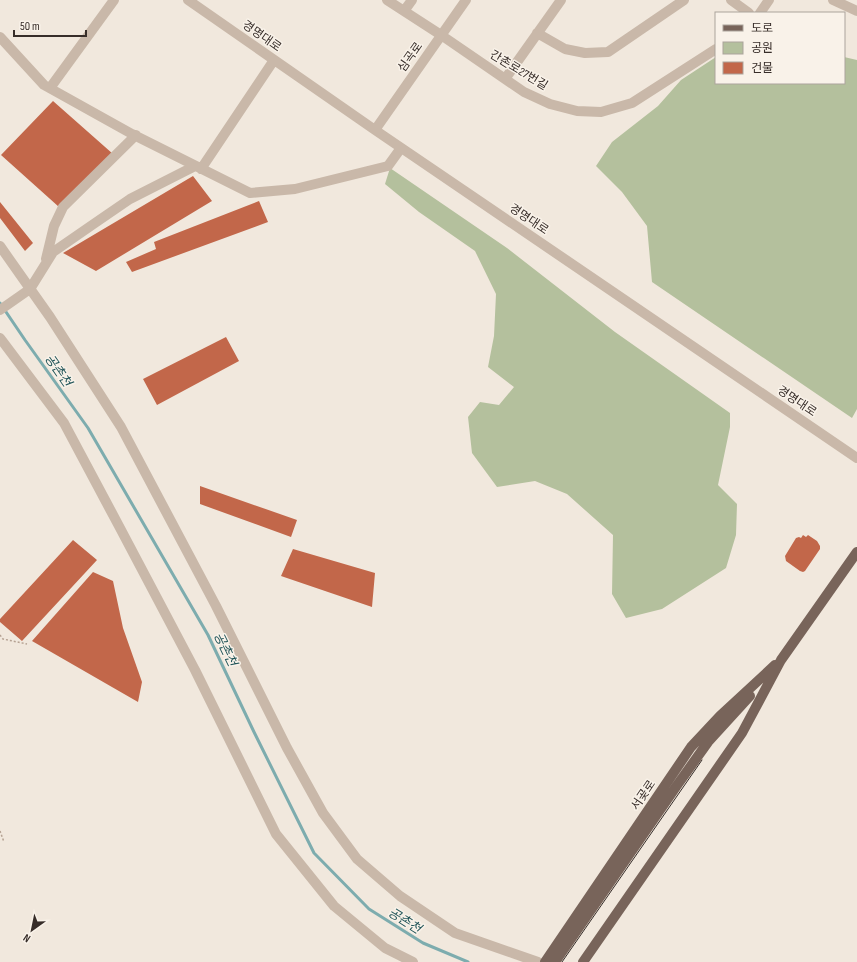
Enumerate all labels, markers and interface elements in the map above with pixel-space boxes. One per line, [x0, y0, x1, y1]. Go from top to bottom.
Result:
scale bar [14, 12, 86, 38]
legend [715, 12, 845, 84]
street label: 경명대로 [239, 18, 284, 55]
text: 50 m [20, 19, 40, 34]
text: 도로 [751, 21, 773, 36]
street label: 심곡로 [395, 39, 426, 75]
text: 공원 [751, 41, 773, 56]
street label: 간촌로27번길 [487, 47, 550, 94]
text: 건물 [751, 61, 773, 76]
street label: 경명대로 [506, 201, 551, 238]
water label: 공촌천 [41, 351, 76, 391]
street label: 경명대로 [774, 383, 819, 420]
water label: 공촌천 [210, 630, 241, 670]
street label: 서곶로 [628, 777, 659, 813]
water label: 공촌천 [385, 905, 425, 938]
north arrow [12, 910, 52, 950]
text: N [21, 931, 33, 945]

